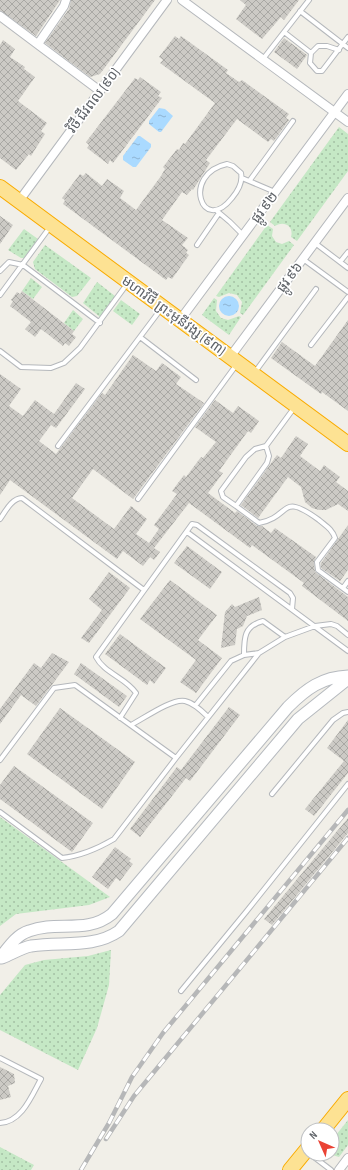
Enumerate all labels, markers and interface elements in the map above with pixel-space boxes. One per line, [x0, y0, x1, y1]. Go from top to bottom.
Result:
street label: វិថី ជីវពល (៩០) [63, 64, 123, 137]
street label: ផ្លូវ ៩២ [247, 188, 284, 228]
street label: ផ្លូវ ៩៦ [273, 259, 309, 298]
street label: មហាវិថី ព្រះមុនីវង្ស (៩៣) [118, 271, 229, 359]
north arrow [300, 1122, 340, 1162]
text: N [307, 1129, 320, 1142]

